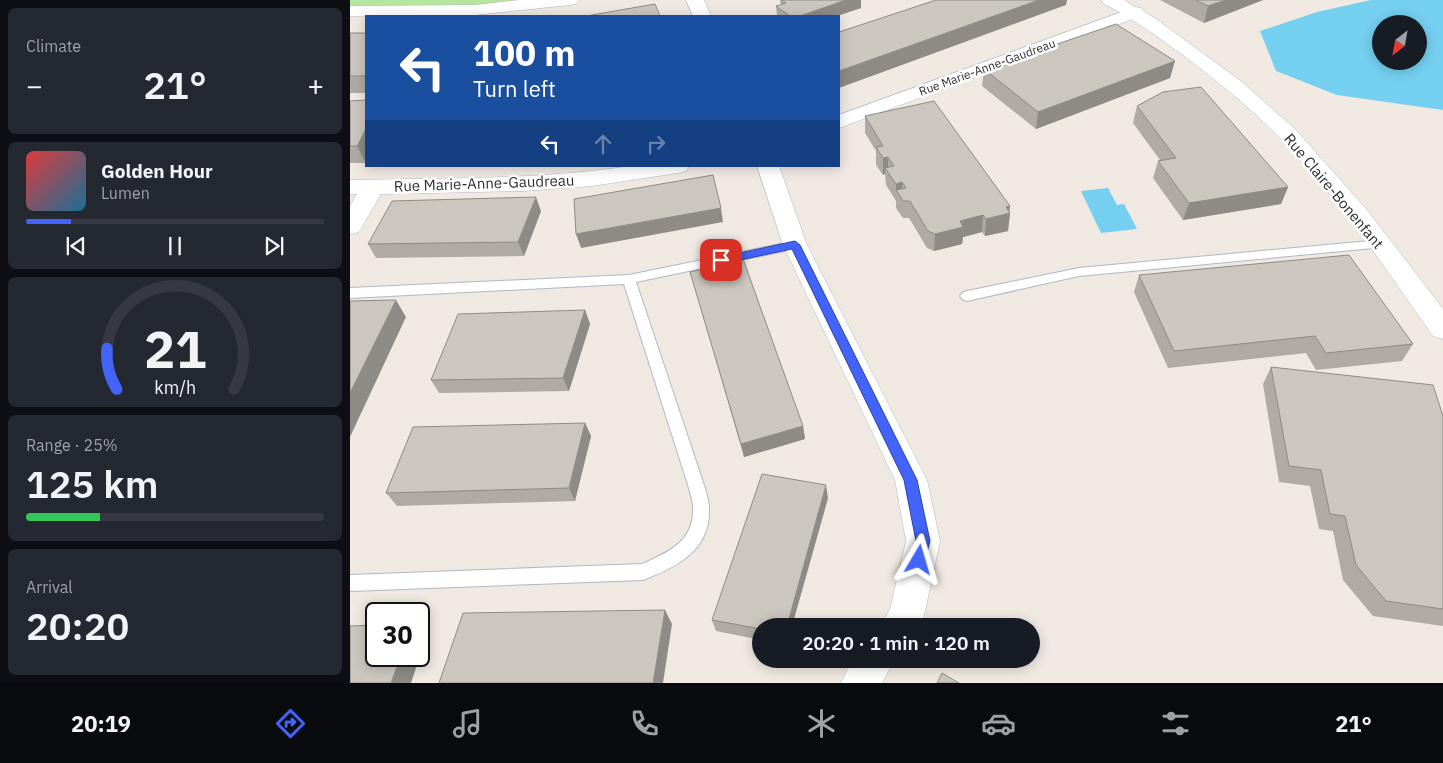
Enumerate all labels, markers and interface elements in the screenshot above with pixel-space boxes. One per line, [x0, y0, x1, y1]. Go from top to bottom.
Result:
north arrow [1372, 15, 1428, 70]
map controls [1372, 15, 1427, 70]
text: 100 m [473, 30, 576, 76]
icon: left [390, 35, 455, 100]
street label: Rue Marie-Anne-Gaudreau [917, 35, 1057, 99]
text: Climate [26, 36, 81, 56]
text: 21° [143, 60, 207, 109]
text: − [26, 67, 43, 104]
text: + [307, 67, 324, 104]
text: Turn left [473, 74, 556, 103]
street label: Rue Claire-Bonenfant [1280, 129, 1388, 253]
icon: left [536, 130, 564, 158]
icon: ahead [589, 130, 617, 158]
icon: right [642, 130, 670, 158]
text: Golden Hour [101, 159, 213, 183]
street label: Rue Marie-Anne-Gaudreau [393, 170, 575, 196]
text: Lumen [101, 183, 150, 203]
icon: previous [62, 232, 90, 260]
icon: pause [161, 232, 189, 260]
icon: next [260, 232, 288, 260]
pin [700, 239, 742, 281]
icon: arrive [707, 246, 735, 274]
text: 21 [144, 315, 206, 382]
text: km/h [154, 376, 196, 399]
text: Range · 25% [26, 435, 118, 455]
text: 125 km [26, 459, 158, 508]
position arrow [892, 533, 944, 585]
text: Arrival [26, 577, 73, 597]
text: 20:20 [26, 601, 129, 650]
speed limit sign: 30 [365, 602, 430, 667]
text: 20:20 · 1 min · 120 m [802, 631, 990, 655]
icon: directions [273, 706, 308, 741]
icon: music [450, 706, 485, 741]
icon: phone [627, 706, 662, 741]
icon: climate [804, 706, 839, 741]
icon: car [981, 706, 1016, 741]
icon: filters [1158, 706, 1193, 741]
text: 20:19 [71, 709, 131, 738]
text: 21° [1335, 709, 1372, 738]

